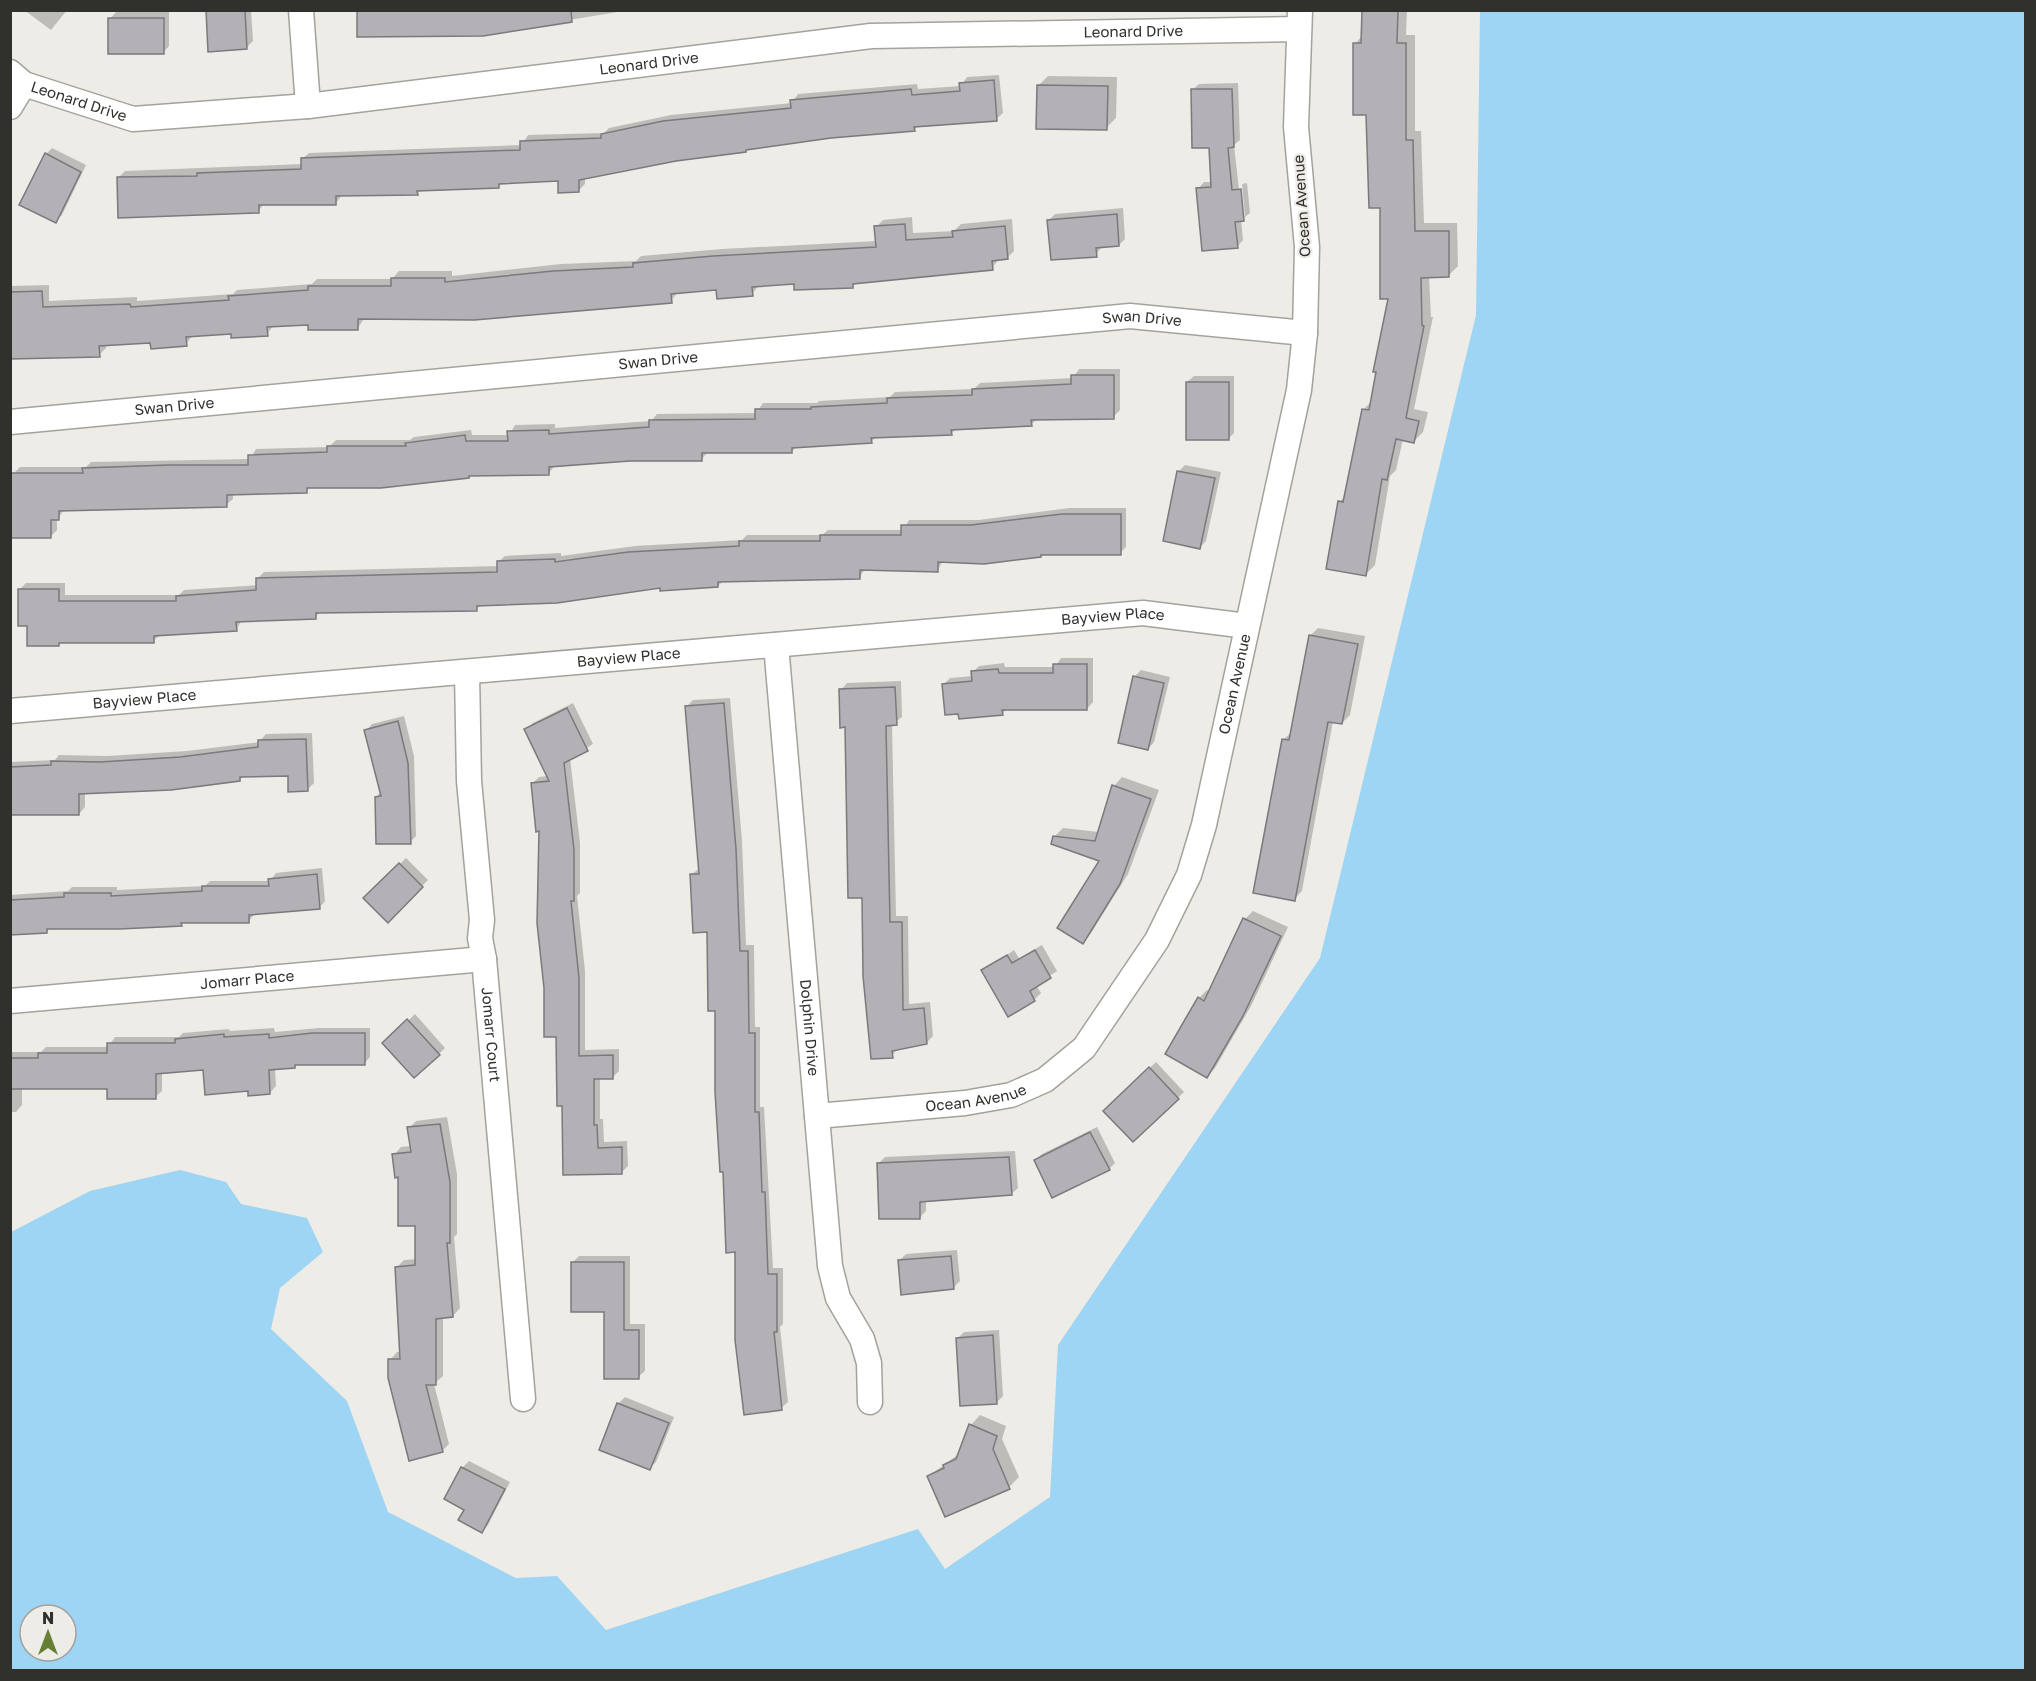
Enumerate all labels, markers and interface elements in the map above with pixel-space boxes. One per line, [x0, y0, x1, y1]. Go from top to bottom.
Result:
street label: Leonard Drive [1083, 21, 1184, 41]
street label: Leonard Drive [598, 47, 700, 78]
street label: Leonard Drive [29, 77, 130, 125]
street label: Ocean Avenue [1288, 154, 1314, 258]
street label: Swan Drive [1101, 306, 1183, 329]
street label: Swan Drive [617, 347, 699, 372]
street label: Swan Drive [133, 393, 215, 418]
street label: Bayview Place [1060, 603, 1166, 628]
street label: Ocean Avenue [1214, 632, 1254, 736]
street label: Bayview Place [576, 643, 682, 670]
street label: Bayview Place [92, 685, 197, 712]
street label: Jomarr Place [199, 966, 295, 992]
street label: Dolphin Drive [797, 978, 823, 1077]
street label: Jomarr Court [479, 986, 505, 1083]
street label: Ocean Avenue [924, 1079, 1029, 1114]
north arrow [18, 1603, 78, 1663]
text: N [42, 1608, 54, 1628]

